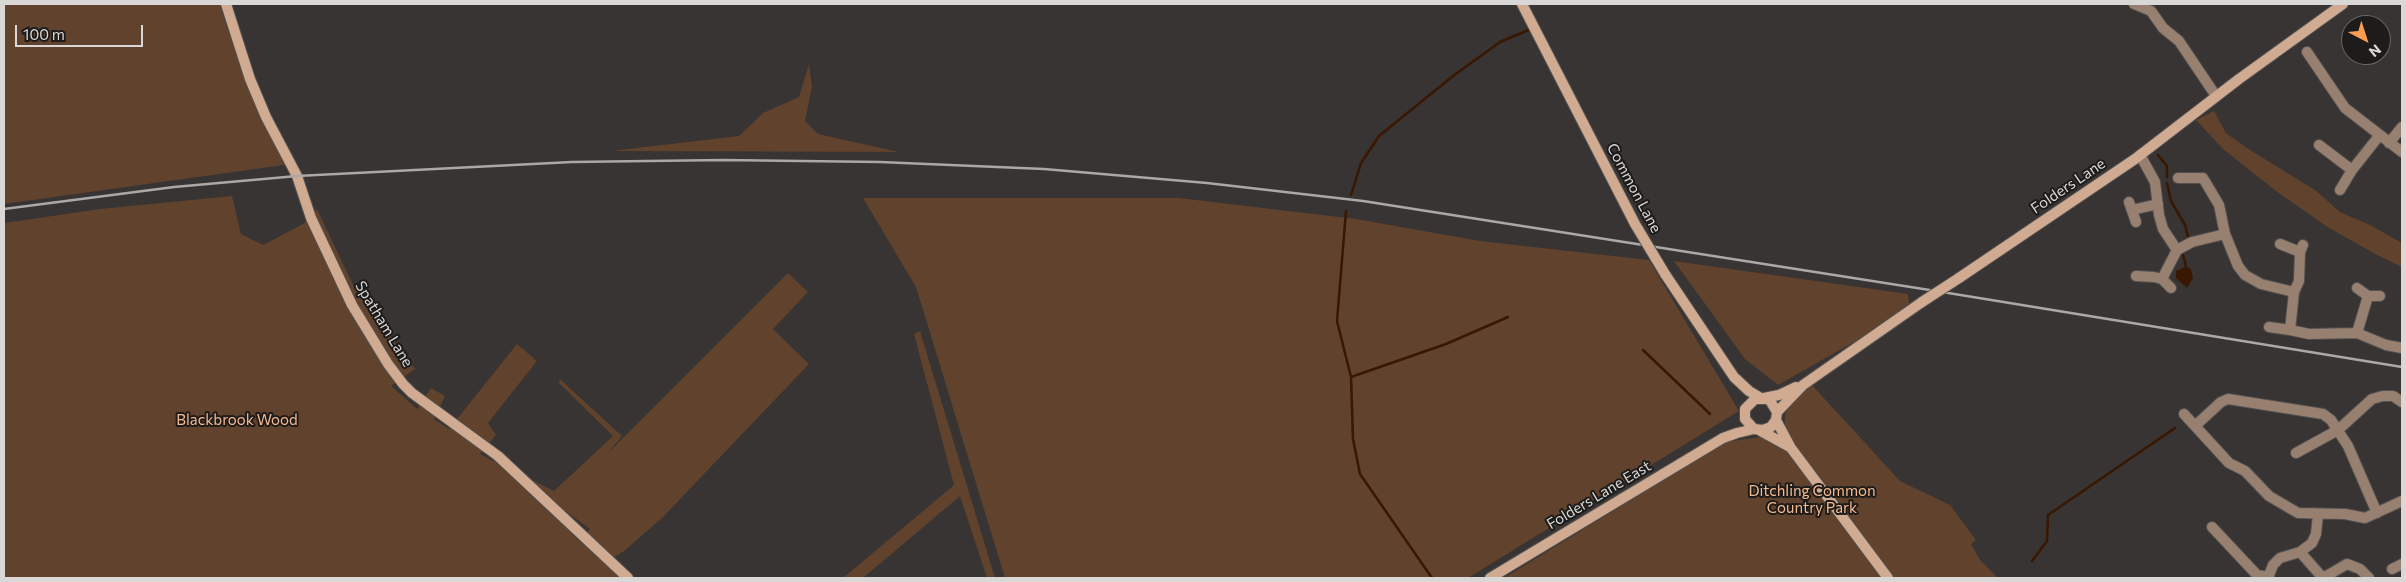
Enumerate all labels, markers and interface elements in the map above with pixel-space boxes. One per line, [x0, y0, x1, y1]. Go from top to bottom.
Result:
scale bar [18, 15, 145, 47]
north arrow [2341, 15, 2391, 65]
text: 100 m [23, 25, 65, 43]
text: N [2366, 41, 2385, 61]
street label: Common Lane [1603, 140, 1665, 236]
street label: Folders Lane [2027, 154, 2109, 218]
street label: Spatham Lane [351, 278, 417, 370]
park label: Blackbrook Wood [176, 411, 298, 429]
street label: Folders Lane East [1544, 457, 1654, 533]
park label: Ditchling Common Country Park [1748, 482, 1876, 517]

